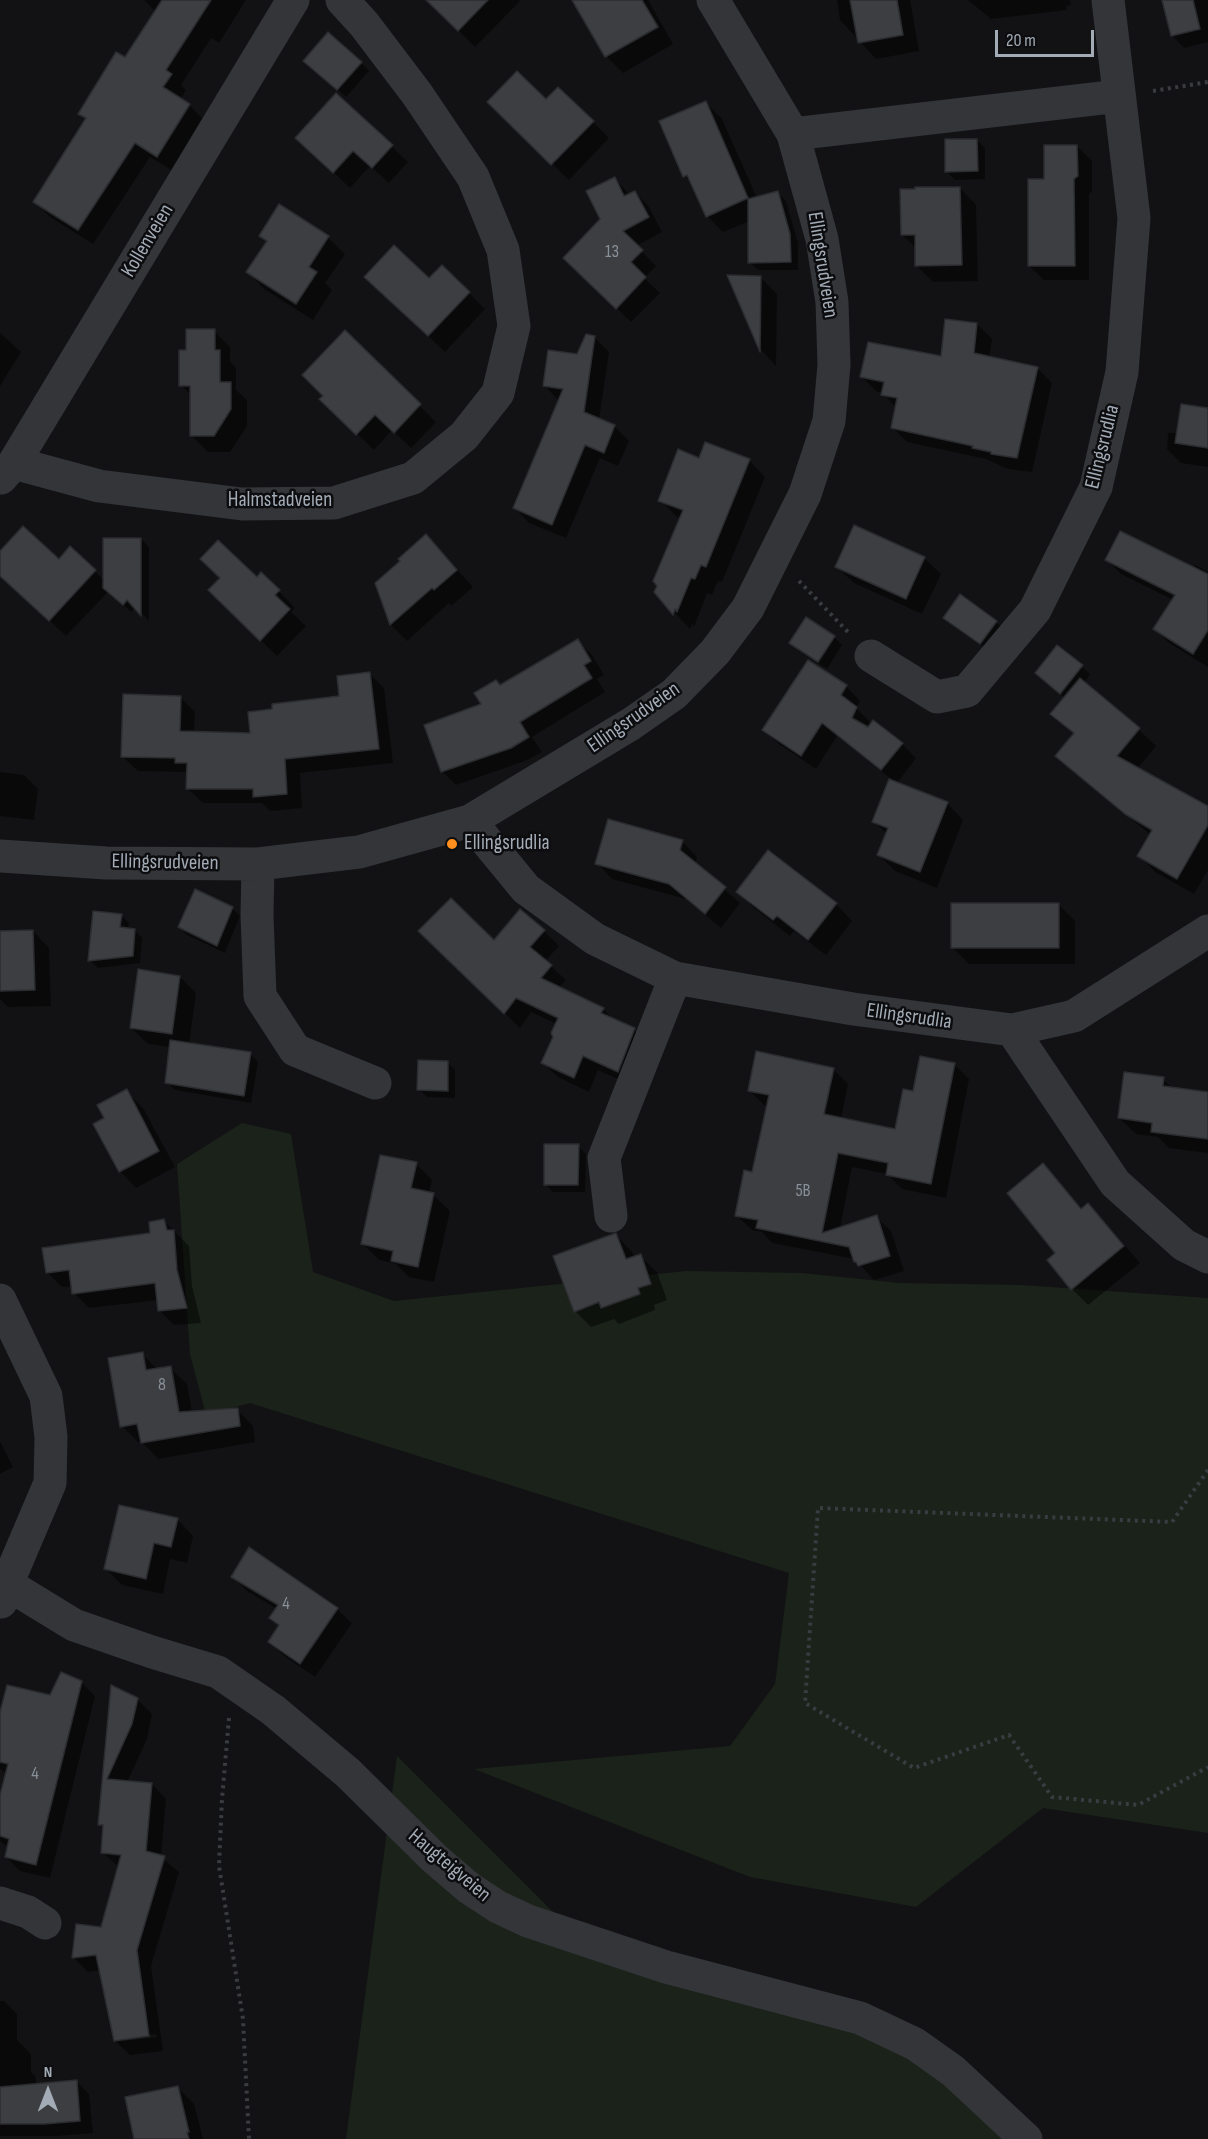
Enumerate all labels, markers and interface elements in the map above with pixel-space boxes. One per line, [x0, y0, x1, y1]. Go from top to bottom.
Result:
scale bar [998, 18, 1097, 56]
text: 20 m [1006, 30, 1036, 51]
street label: Kollenveien [116, 200, 180, 282]
street label: Ellingsrudveien [801, 210, 843, 320]
house number: 13 [605, 241, 619, 263]
street label: Ellingsrudlia [1080, 402, 1126, 492]
street label: Halmstadveien [228, 488, 332, 514]
street label: Ellingsrudveien [583, 677, 685, 759]
place label: Ellingsrudlia [464, 831, 550, 857]
marker: Ellingsrudlia [445, 837, 459, 851]
street label: Ellingsrudveien [111, 849, 219, 877]
street label: Ellingsrudlia [865, 999, 953, 1035]
house number: 5B [795, 1180, 811, 1202]
house number: 8 [158, 1374, 166, 1396]
house number: 4 [282, 1593, 290, 1615]
house number: 4 [31, 1763, 39, 1785]
street label: Haugteigveien [403, 1824, 495, 1908]
north arrow [18, 2061, 78, 2121]
text: N [44, 2063, 52, 2082]

